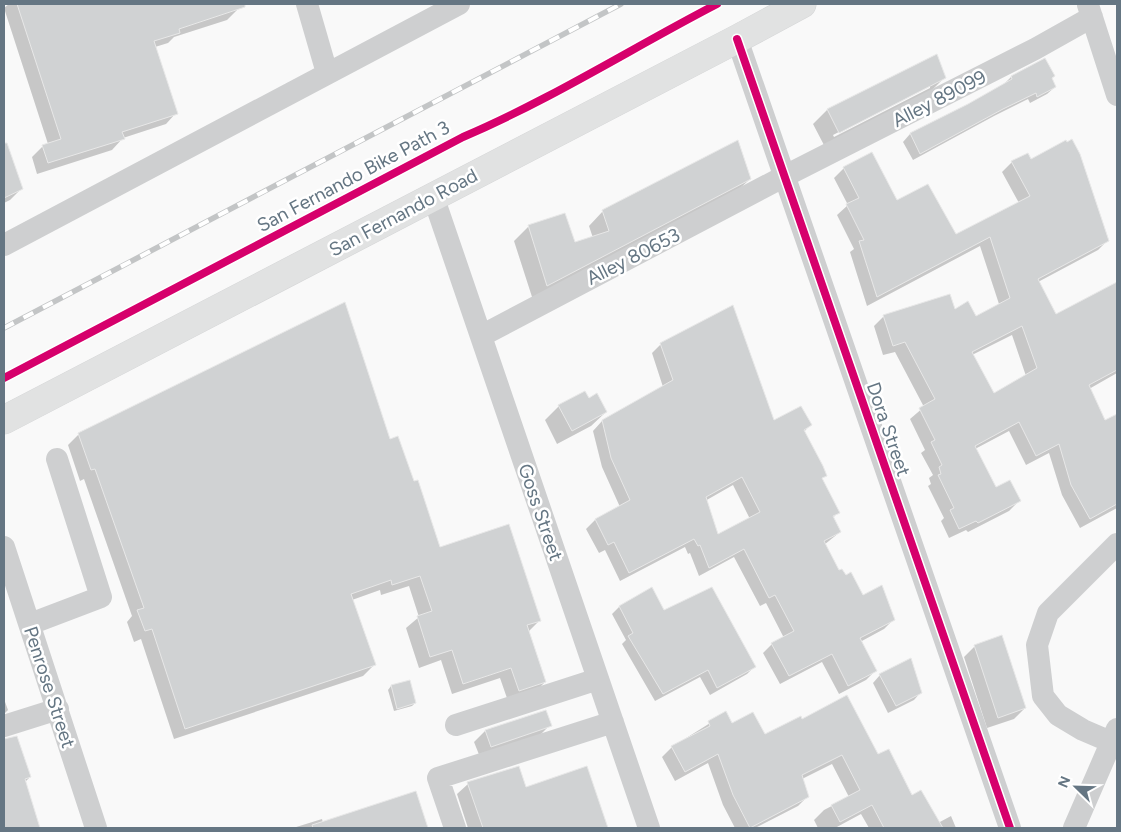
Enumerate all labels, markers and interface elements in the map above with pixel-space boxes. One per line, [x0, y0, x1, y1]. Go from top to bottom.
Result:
street label: Alley 89099 [889, 65, 990, 132]
street label: San Fernando Bike Path 3 [253, 116, 453, 237]
street label: San Fernando Road [325, 164, 482, 261]
street label: Alley 80653 [583, 223, 684, 290]
street label: Dora Street [862, 379, 915, 479]
street label: Goss Street [513, 461, 568, 564]
street label: Penrose Street [19, 624, 80, 751]
north arrow [1051, 762, 1101, 812]
text: N [1055, 774, 1074, 790]

